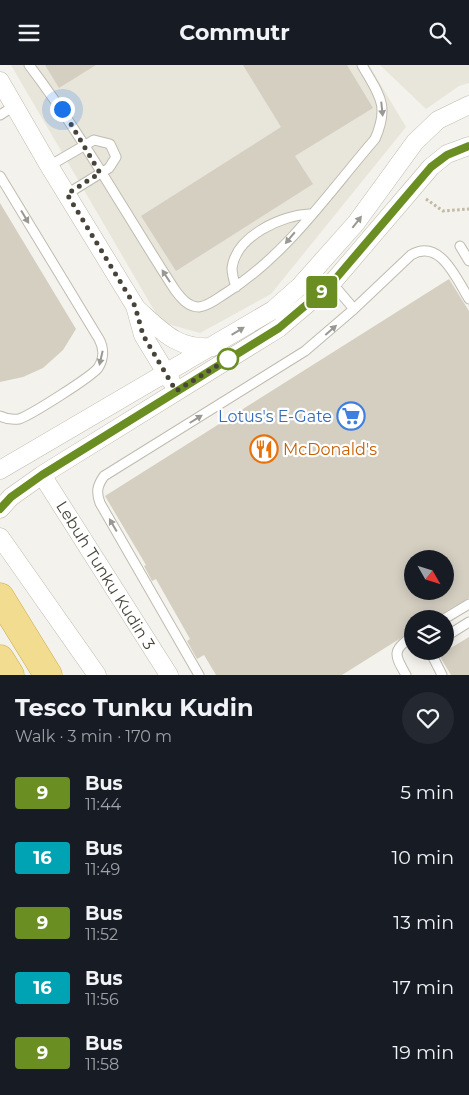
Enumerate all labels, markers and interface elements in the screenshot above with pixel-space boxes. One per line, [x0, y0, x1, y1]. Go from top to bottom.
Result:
icon: menu [15, 19, 43, 47]
text: Commutr [179, 19, 290, 46]
icon: search [426, 19, 454, 47]
your location [50, 97, 75, 122]
one-way arrow [378, 101, 386, 117]
one-way arrow [21, 211, 30, 224]
one-way arrow [351, 216, 362, 229]
one-way arrow [284, 232, 295, 245]
one-way arrow [161, 269, 171, 283]
line badge: 9 [306, 276, 338, 308]
text: 9 [316, 281, 328, 303]
one-way arrow [325, 324, 337, 336]
one-way arrow [232, 327, 245, 336]
unlabelled marker [217, 348, 239, 370]
one-way arrow [97, 351, 105, 366]
supermarket icon: Lotus's E-Gate [336, 401, 366, 431]
place label: Lotus's E-Gate [218, 407, 332, 426]
one-way arrow [189, 415, 202, 424]
restaurant icon: McDonald's [249, 434, 279, 464]
place label: McDonald's [283, 440, 377, 459]
street label: Lebuh Tunku Kudin 3 [52, 498, 159, 653]
one-way arrow [108, 518, 117, 532]
north arrow [404, 550, 454, 600]
map controls [404, 550, 454, 660]
button: layers [404, 610, 454, 660]
button: heart [402, 692, 454, 744]
text: Tesco Tunku Kudin [15, 693, 253, 722]
text: Walk · 3 min · 170 m [15, 727, 172, 746]
text: Bus [85, 772, 123, 795]
text: 5 min [400, 781, 454, 804]
text: 9 [37, 782, 48, 804]
text: 11:44 [85, 795, 121, 814]
text: Bus [85, 837, 123, 860]
text: 10 min [391, 846, 454, 869]
text: 16 [33, 847, 52, 869]
text: 11:49 [85, 860, 120, 879]
text: Bus [85, 902, 123, 925]
text: 13 min [393, 911, 454, 934]
text: 9 [37, 912, 48, 934]
text: 11:52 [85, 925, 118, 944]
text: Bus [85, 967, 123, 990]
text: 17 min [393, 976, 454, 999]
text: 16 [33, 977, 52, 999]
text: 11:56 [85, 990, 119, 1009]
text: Bus [85, 1032, 123, 1055]
text: 19 min [392, 1041, 454, 1064]
text: 9 [37, 1042, 48, 1064]
text: 11:58 [85, 1055, 119, 1074]

